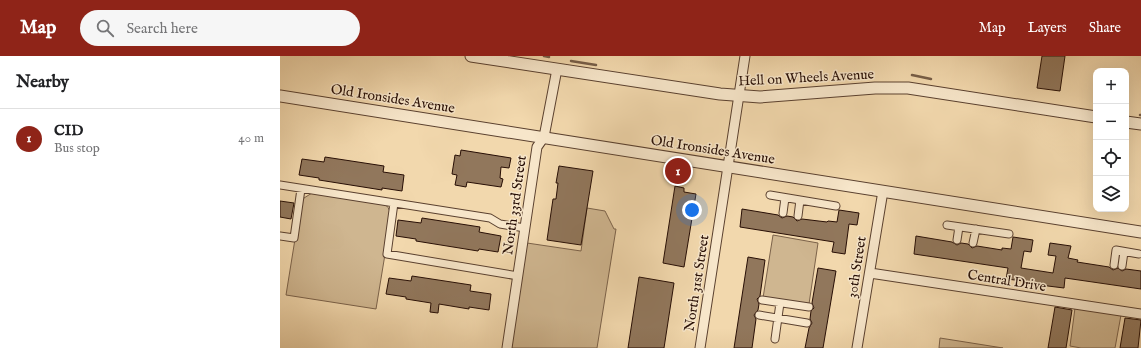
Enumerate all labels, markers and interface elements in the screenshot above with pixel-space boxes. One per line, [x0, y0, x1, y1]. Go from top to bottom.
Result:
search box [80, 10, 360, 46]
text: Map [20, 16, 56, 40]
icon: search [94, 17, 116, 39]
text: Search here [126, 19, 198, 38]
text: Map [979, 19, 1006, 37]
text: Layers [1028, 19, 1067, 37]
text: Share [1089, 19, 1121, 37]
street label: Hell on Wheels Avenue [738, 65, 875, 91]
map controls [1093, 68, 1129, 212]
button: + [1093, 68, 1129, 104]
text: Nearby [16, 72, 69, 93]
street label: Old Ironsides Avenue [330, 80, 457, 118]
button: − [1093, 104, 1129, 140]
text: CID [54, 121, 83, 140]
text: 1 [27, 130, 31, 147]
text: 40 m [238, 130, 264, 147]
street label: Old Ironsides Avenue [650, 131, 777, 169]
text: Bus stop [54, 140, 100, 157]
button: locate [1093, 140, 1129, 176]
street label: North 33rd Street [499, 154, 531, 256]
pin: 1 [665, 156, 691, 186]
button: layers [1093, 176, 1129, 212]
your location [682, 200, 702, 220]
street label: North 31st Street [680, 233, 714, 333]
street label: 30th Street [843, 235, 871, 299]
street label: Central Drive [966, 266, 1048, 296]

